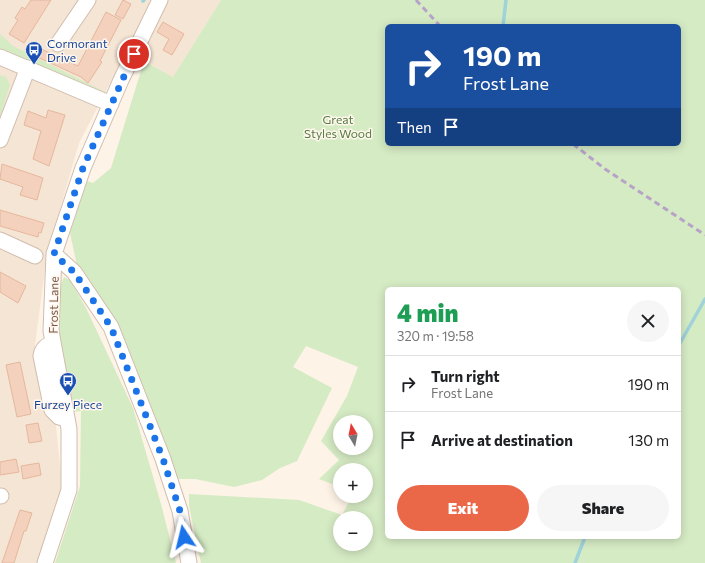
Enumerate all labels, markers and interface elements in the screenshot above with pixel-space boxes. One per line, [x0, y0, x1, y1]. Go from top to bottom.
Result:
place label: Cormorant Drive [47, 36, 108, 64]
pin [117, 37, 151, 71]
text: 190 m [463, 38, 541, 72]
bus stop icon: Cormorant Drive [24, 40, 44, 65]
icon: right [397, 40, 449, 92]
icon: arrive [123, 43, 145, 65]
text: Frost Lane [463, 72, 549, 94]
park label: Great Styles Wood [304, 112, 372, 140]
icon: arrive [440, 116, 462, 138]
text: Then [397, 118, 432, 136]
street label: Frost Lane [46, 276, 60, 334]
text: 4 min [397, 298, 458, 327]
button: close [627, 300, 669, 342]
text: 320 m · 19:58 [397, 328, 474, 344]
text: Turn right [431, 367, 500, 385]
bus stop icon: Furzey Piece [58, 371, 78, 396]
icon: right [397, 373, 419, 395]
text: 190 m [628, 375, 669, 393]
text: Frost Lane [431, 385, 493, 401]
place label: Furzey Piece [34, 397, 102, 411]
north arrow [333, 415, 373, 455]
map controls [333, 415, 373, 551]
icon: arrive [397, 429, 419, 451]
text: Arrive at destination [431, 431, 573, 449]
text: 130 m [628, 431, 669, 449]
button: + [333, 463, 373, 503]
button: Exit [397, 485, 529, 531]
button: Share [537, 485, 669, 531]
button: − [333, 511, 373, 551]
position arrow [163, 516, 205, 558]

